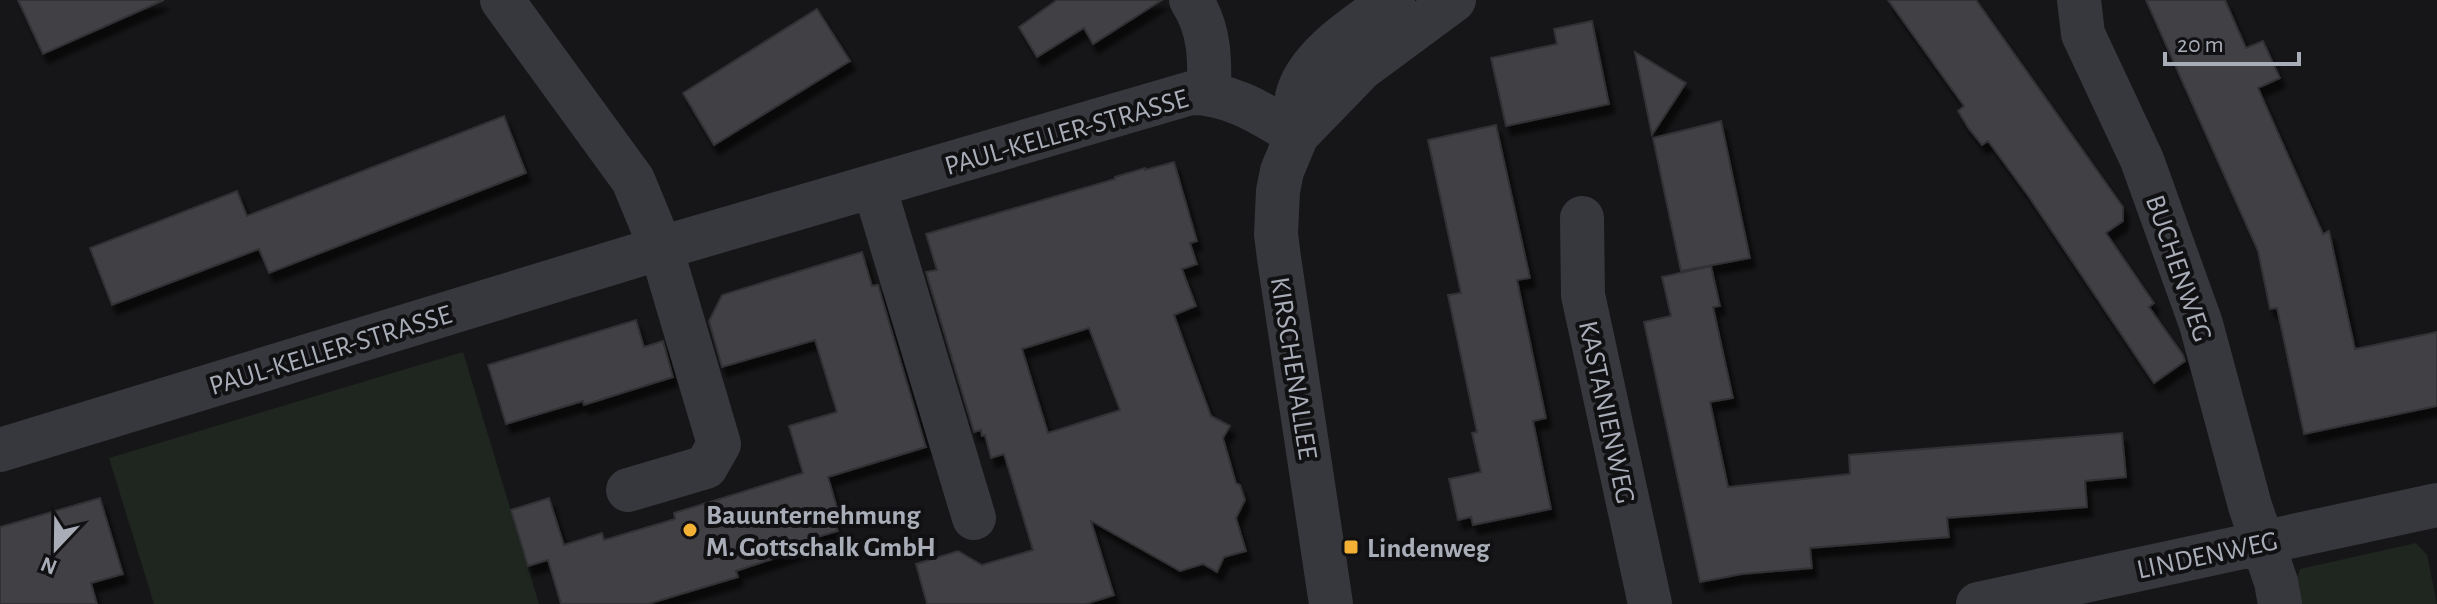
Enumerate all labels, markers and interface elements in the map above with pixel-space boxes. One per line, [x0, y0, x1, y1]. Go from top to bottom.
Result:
scale bar [2165, 16, 2299, 66]
text: 20 m [2177, 33, 2224, 57]
street label: PAUL-KELLER-STRASSE [942, 85, 1191, 181]
street label: BUCHENWEG [2140, 192, 2216, 346]
street label: KIRSCHENALLEE [1265, 275, 1321, 462]
street label: PAUL-KELLER-STRASSE [206, 301, 455, 401]
street label: KASTANIENWEG [1573, 318, 1639, 506]
place label: Bauunternehmung M. Gottschalk GmbH [706, 502, 936, 562]
north arrow [16, 508, 96, 588]
marker: Bauunternehmung M. Gottschalk GmbH [681, 521, 699, 539]
street label: LINDENWEG [2134, 527, 2280, 585]
place label: Lindenweg [1367, 535, 1491, 563]
marker: Lindenweg [1342, 538, 1360, 556]
text: N [38, 553, 60, 579]

